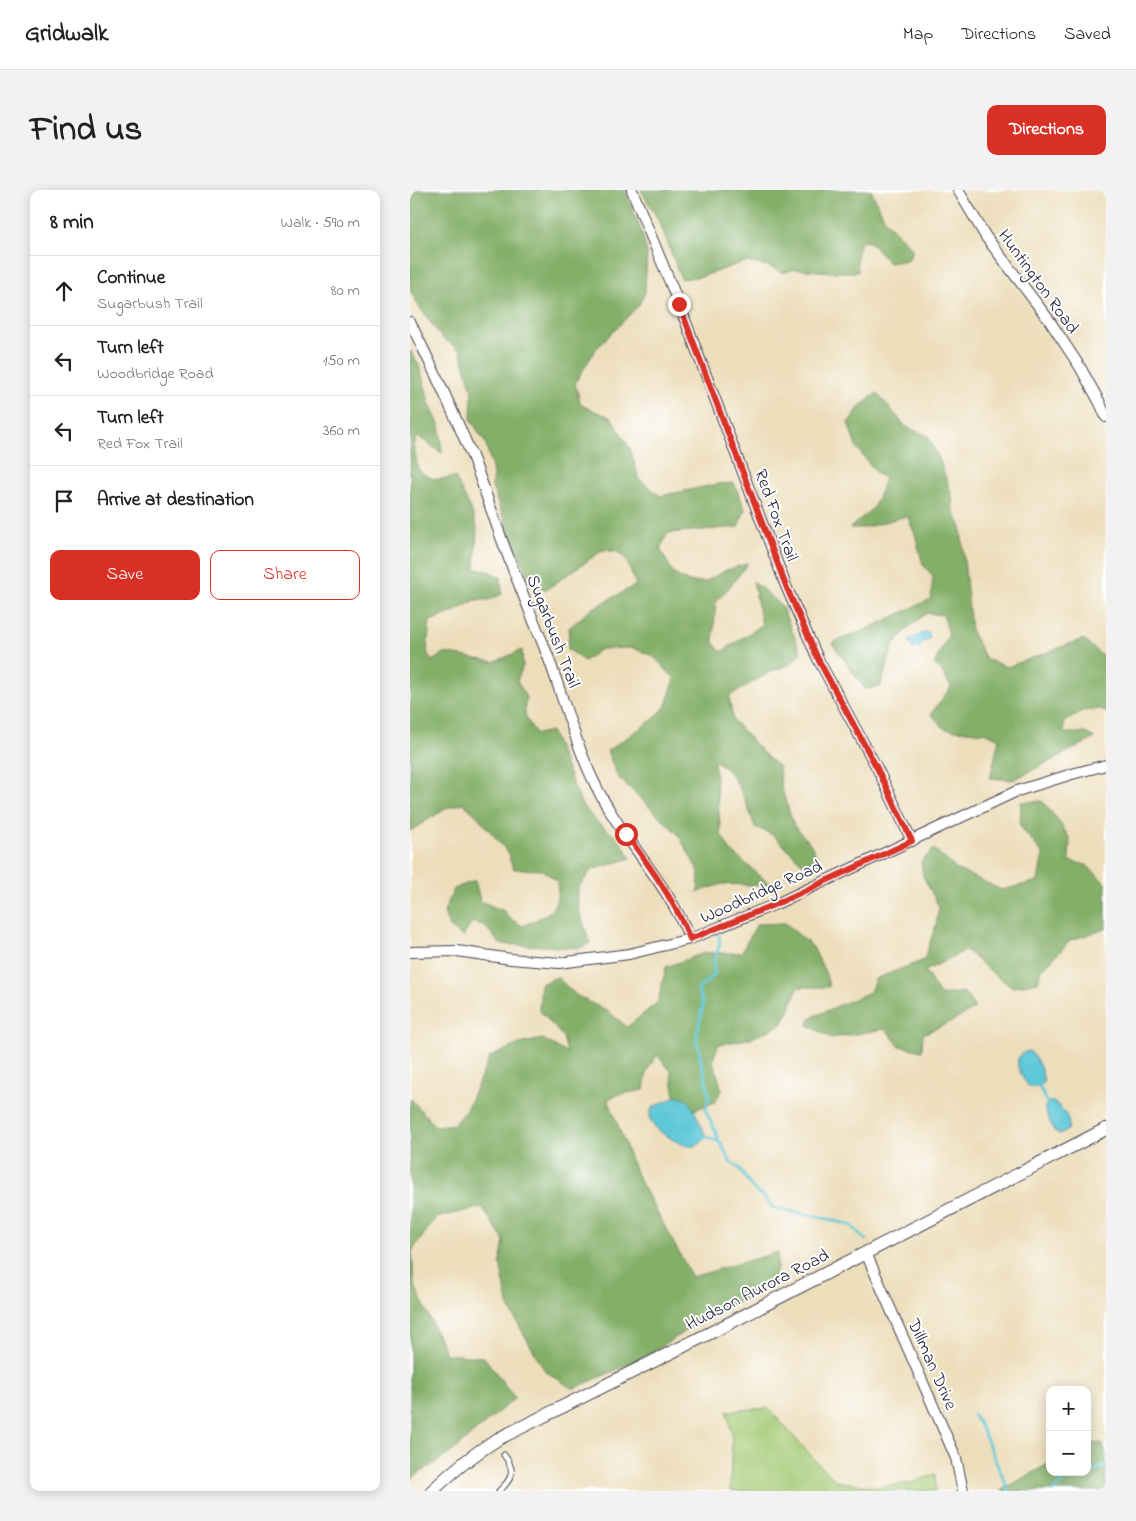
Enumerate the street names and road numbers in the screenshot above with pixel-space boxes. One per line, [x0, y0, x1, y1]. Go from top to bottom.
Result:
street label: Huntington Road [990, 224, 1084, 340]
street label: Red Fox Trail [746, 466, 804, 565]
street label: Sugarbush Trail [518, 571, 586, 692]
street label: Woodbridge Road [697, 854, 827, 932]
street label: Hudson Aurora Road [682, 1243, 834, 1338]
street label: Dillman Drive [899, 1314, 963, 1415]

